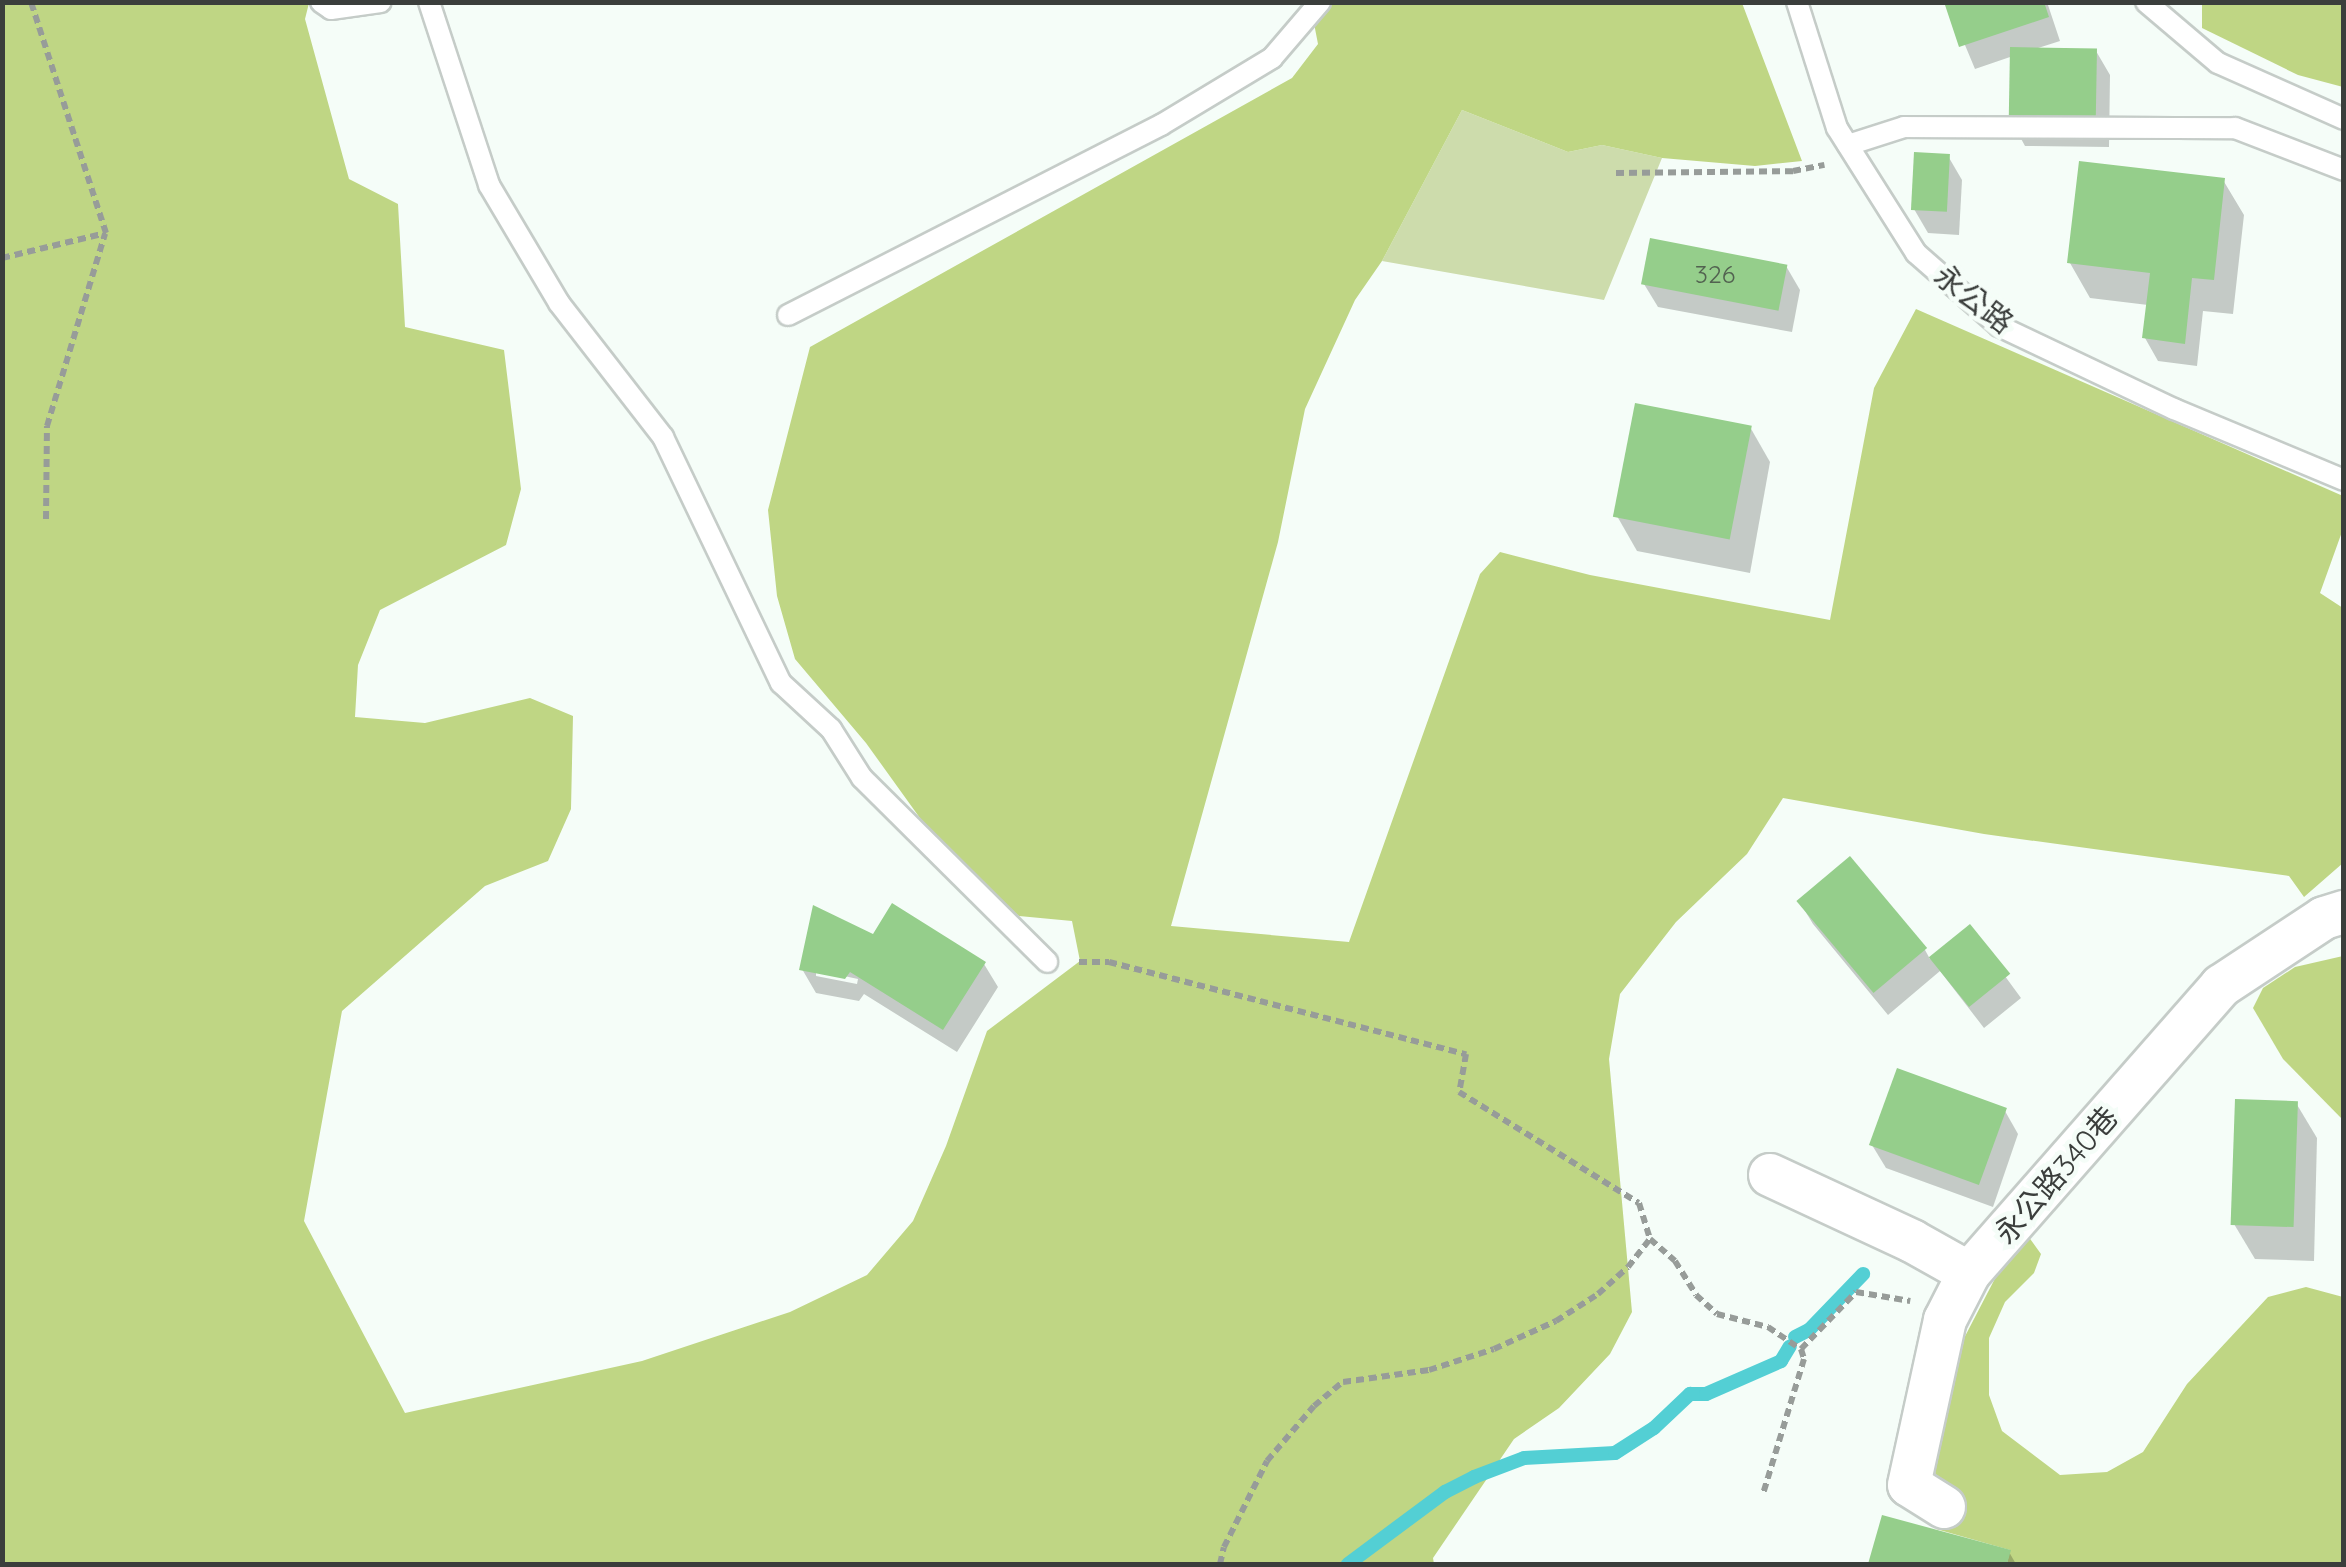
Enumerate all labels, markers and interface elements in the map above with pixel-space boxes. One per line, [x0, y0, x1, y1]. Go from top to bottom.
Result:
street label: 永公路 [1927, 257, 2021, 341]
house number: 326 [1695, 259, 1735, 289]
street label: 永公路340巷 [1987, 1099, 2125, 1251]

